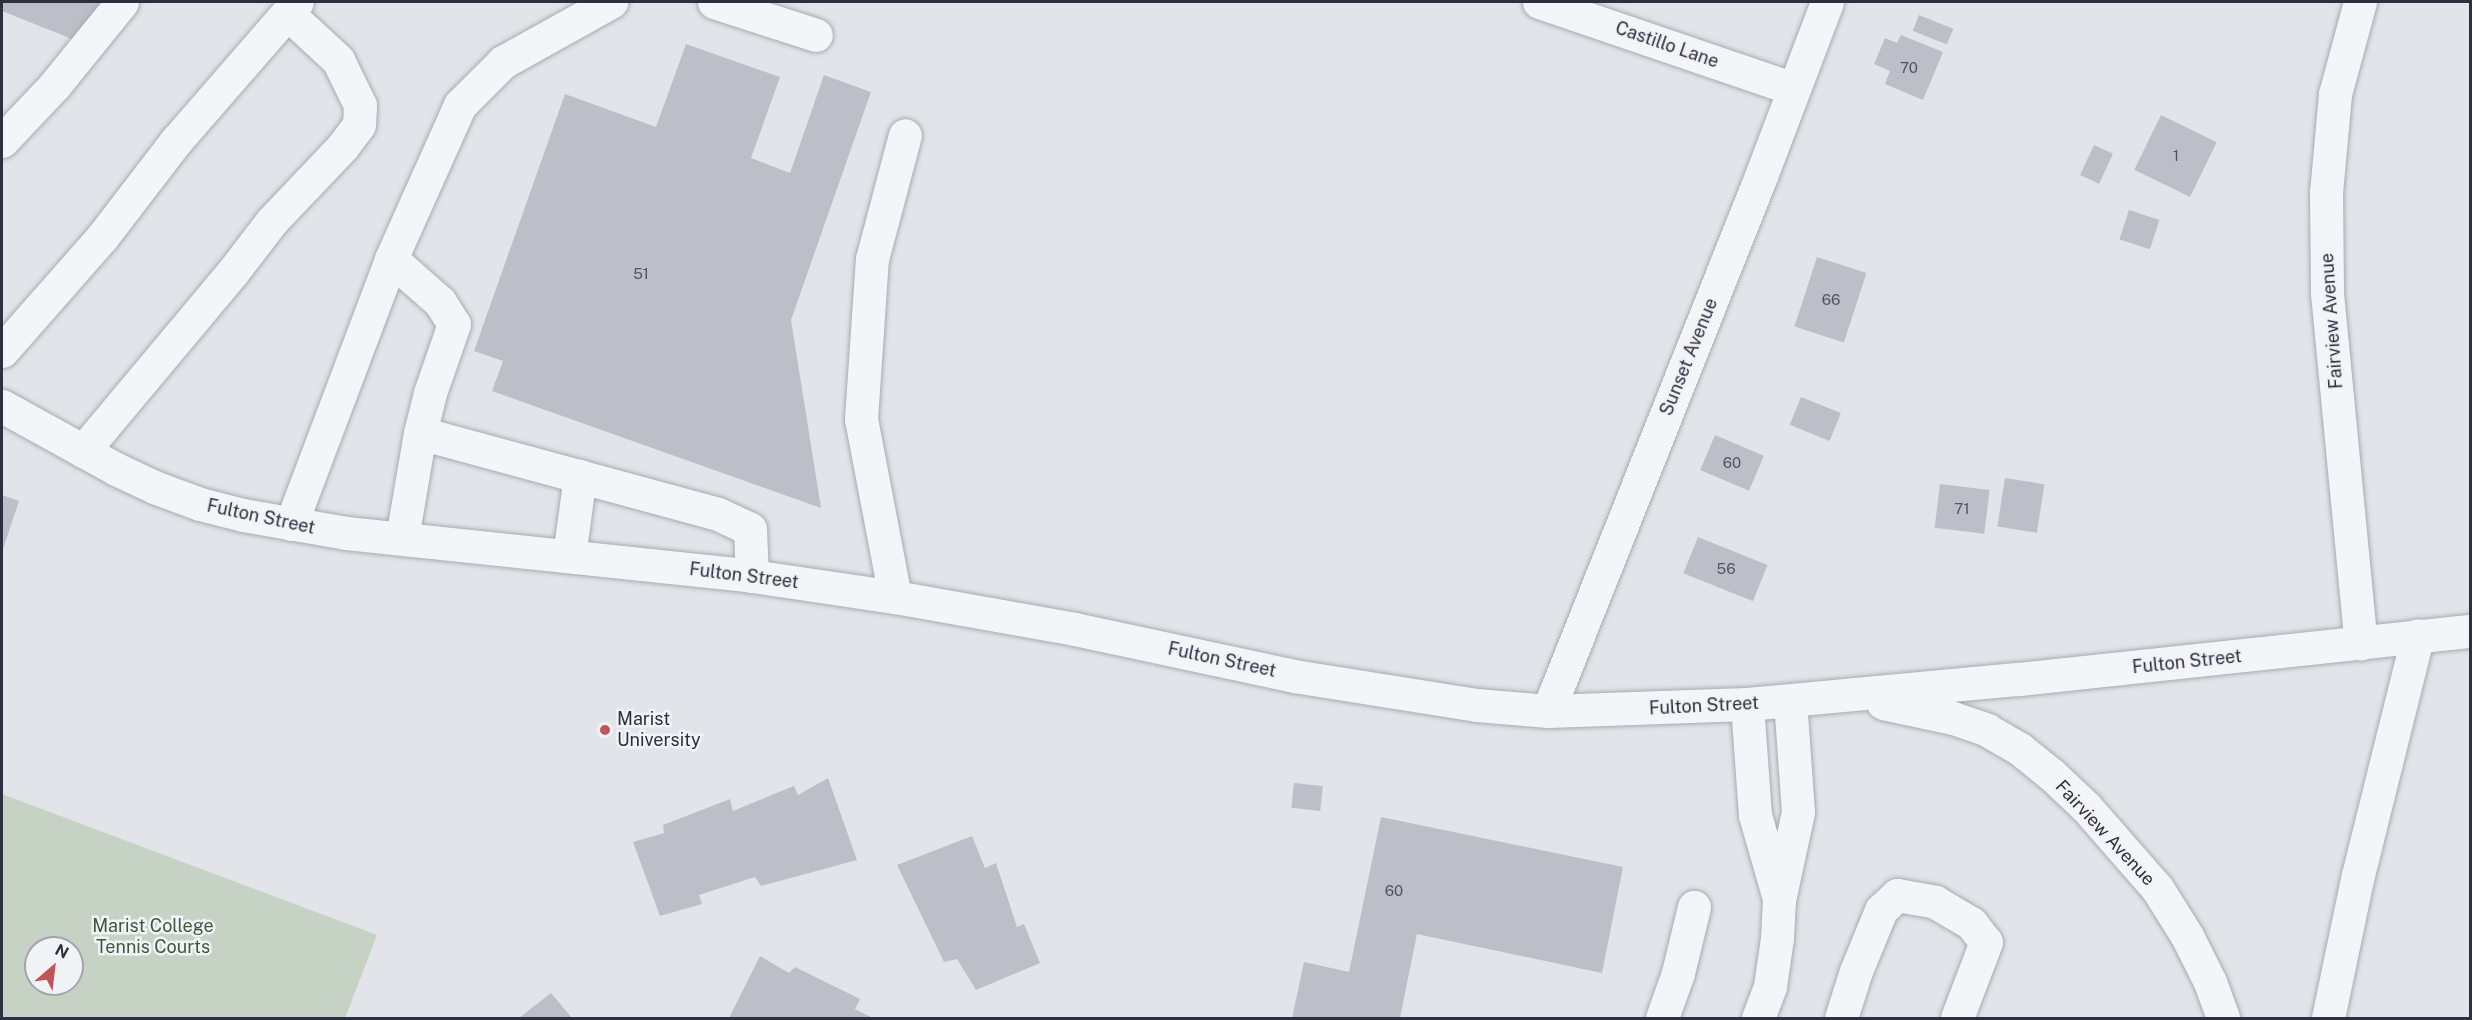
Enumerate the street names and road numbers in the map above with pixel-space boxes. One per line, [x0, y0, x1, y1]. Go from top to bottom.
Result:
street label: Castillo Lane [1612, 17, 1722, 73]
street label: Fairview Avenue [2316, 252, 2348, 390]
street label: Sunset Avenue [1656, 295, 1722, 419]
street label: Fulton Street [205, 495, 317, 539]
street label: Fulton Street [688, 559, 800, 593]
street label: Fulton Street [1166, 638, 1278, 682]
street label: Fulton Street [2131, 646, 2243, 678]
street label: Fulton Street [1648, 692, 1760, 720]
street label: Fairview Avenue [2051, 776, 2159, 890]

